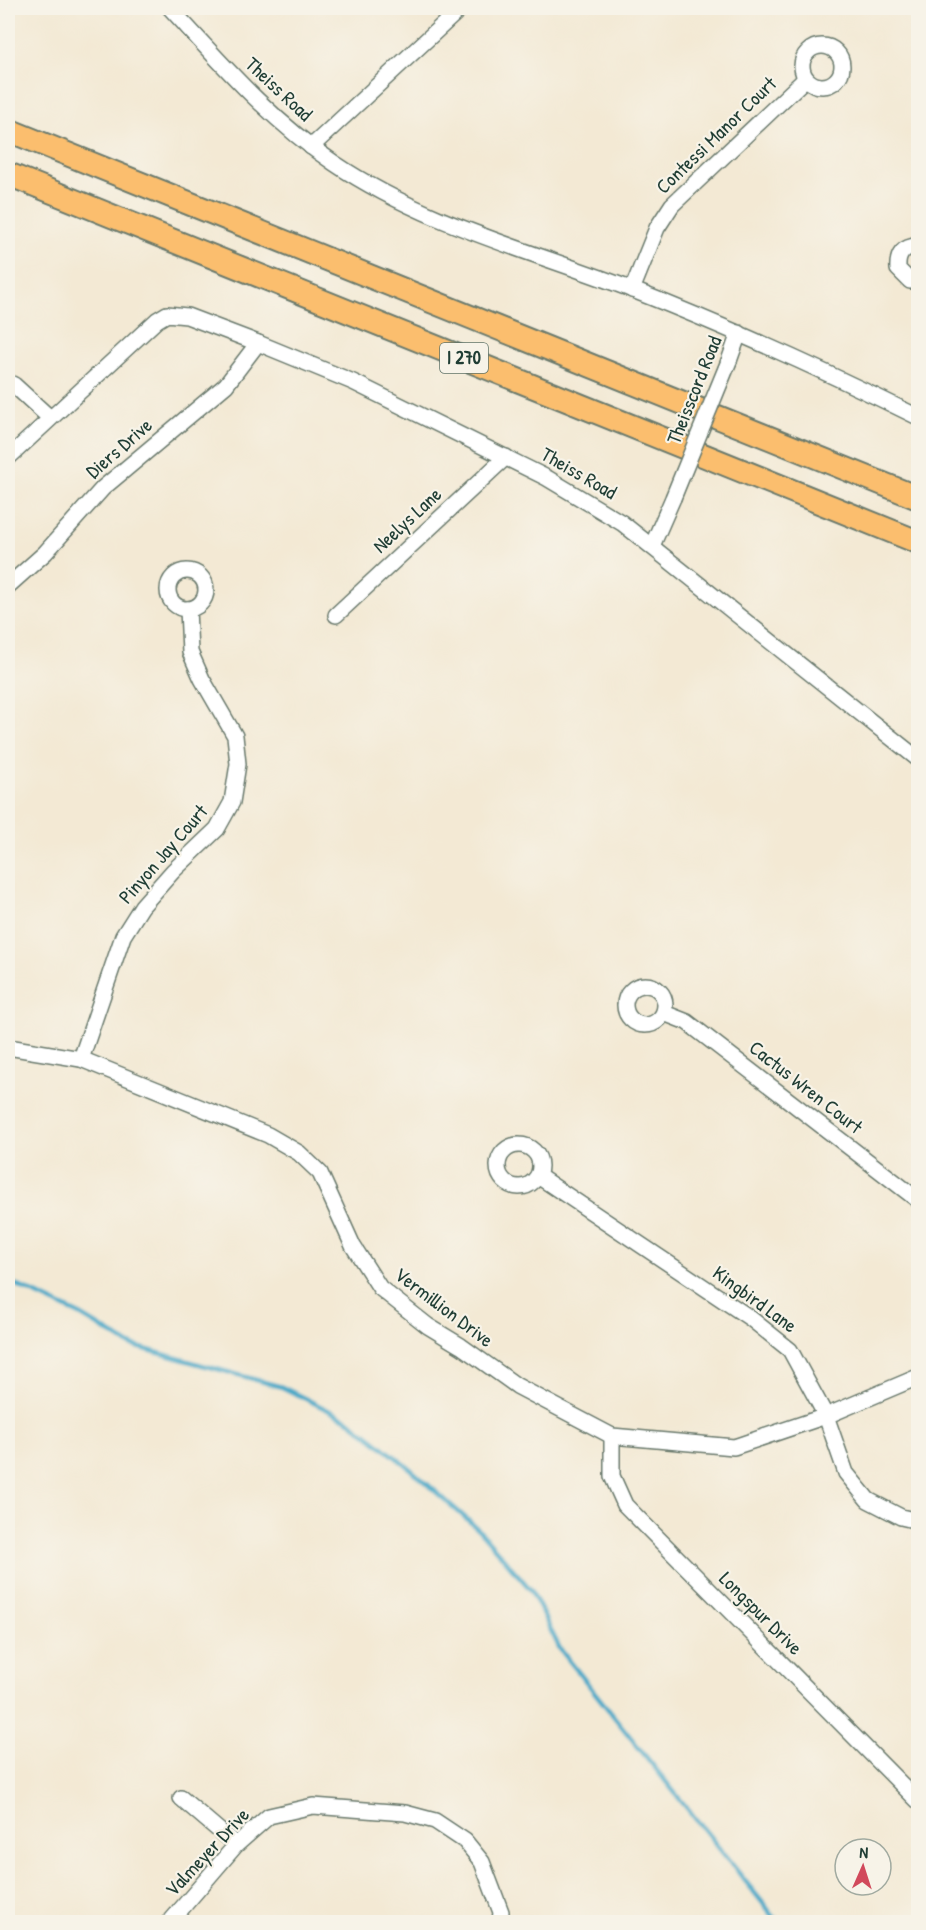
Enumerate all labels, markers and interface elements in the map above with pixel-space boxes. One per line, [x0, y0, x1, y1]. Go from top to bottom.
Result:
street label: Theiss Road [240, 50, 319, 127]
street label: Contessi Manor Court [649, 69, 783, 199]
street label: Theisscord Road [660, 332, 728, 448]
road number: I 270 [440, 343, 488, 373]
street label: Diers Drive [80, 411, 158, 484]
street label: Theiss Road [537, 440, 622, 505]
street label: Neelys Lane [366, 481, 447, 558]
street label: Pinyon Jay Court [112, 797, 214, 909]
street label: Cactus Wren Court [744, 1034, 869, 1140]
street label: Kingbird Lane [708, 1259, 803, 1338]
street label: Vermillion Drive [389, 1260, 499, 1353]
street label: Longspur Drive [714, 1565, 809, 1660]
street label: Valmeyer Drive [158, 1801, 255, 1902]
north arrow [833, 1837, 893, 1897]
text: N [859, 1841, 869, 1863]

